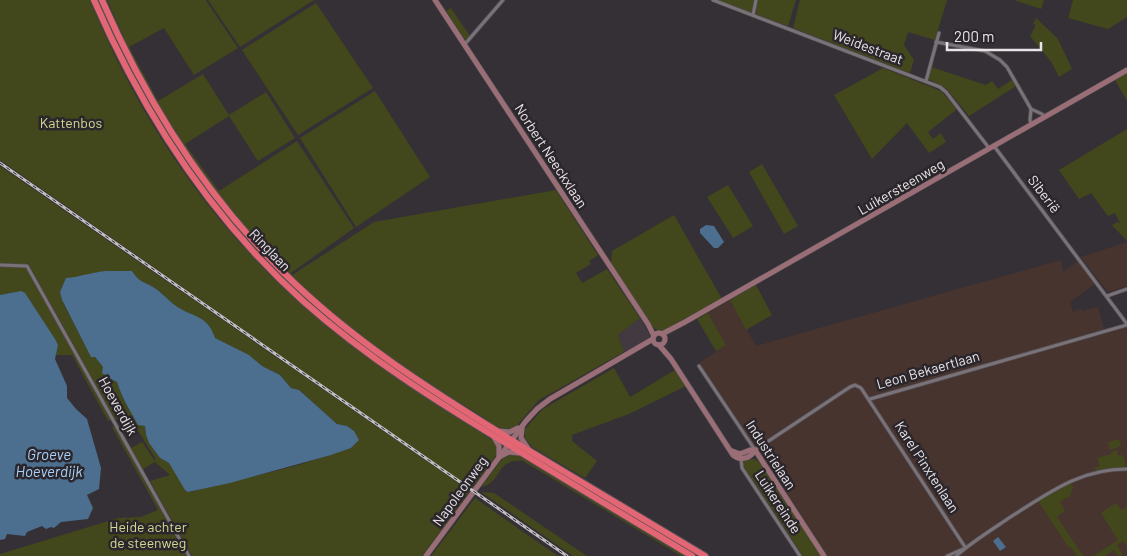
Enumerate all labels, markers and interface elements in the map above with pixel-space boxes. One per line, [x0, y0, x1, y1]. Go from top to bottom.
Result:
scale bar [947, 20, 1041, 52]
street label: Weidestraat [831, 25, 906, 68]
text: 200 m [954, 27, 994, 45]
street label: Norbert Neeckxlaan [511, 100, 591, 211]
park label: Kattenbos [40, 114, 103, 131]
street label: Luikersteenweg [854, 155, 947, 218]
street label: Siberië [1025, 171, 1064, 216]
street label: Ringlaan [246, 225, 295, 274]
street label: Leon Bekaertlaan [874, 347, 981, 392]
street label: Hoeverdijk [95, 373, 142, 438]
street label: Industrielaan [743, 417, 800, 493]
street label: Karel Pinxtenlaan [892, 418, 963, 515]
water label: Groeve Hoeverdijk [15, 445, 83, 480]
street label: Napoleonweg [428, 452, 491, 529]
street label: Luikereinde [752, 467, 805, 536]
park label: Heide achter de steenweg [109, 518, 187, 551]

